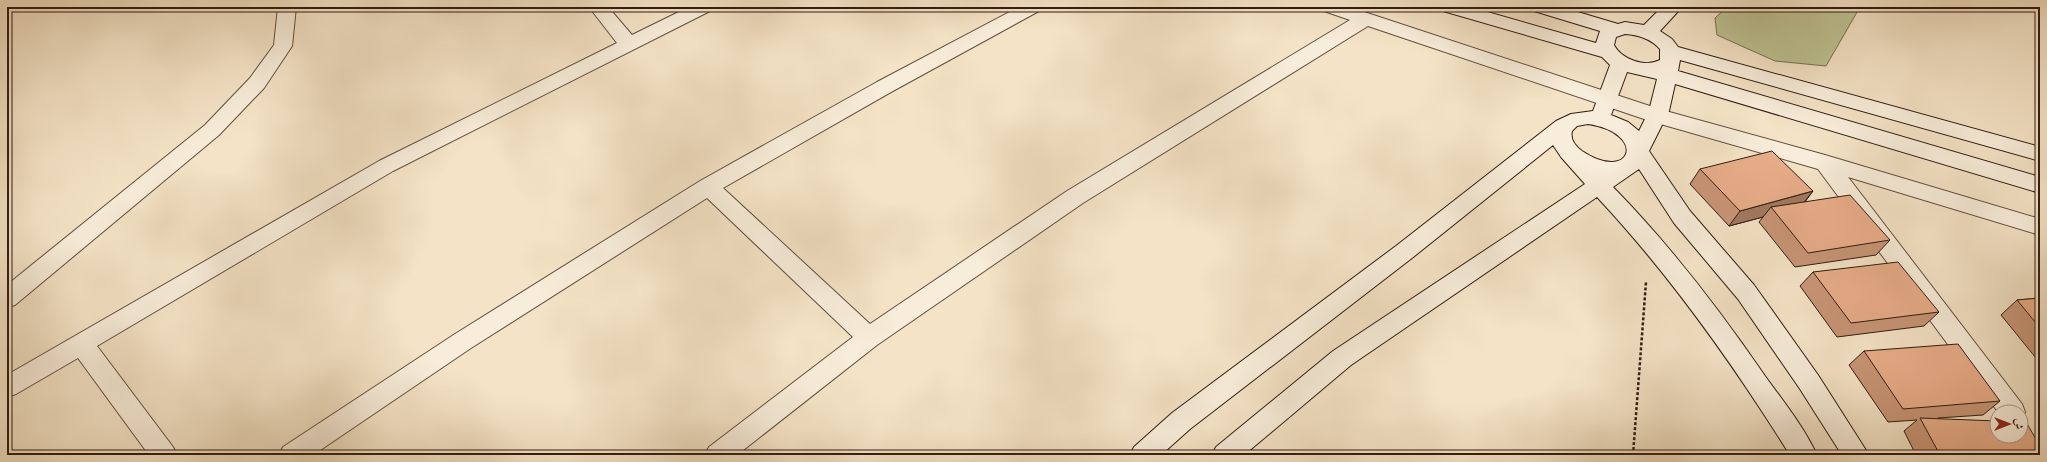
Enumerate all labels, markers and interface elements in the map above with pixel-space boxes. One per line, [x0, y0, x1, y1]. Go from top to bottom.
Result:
north arrow [1989, 404, 2029, 444]
text: ش [2012, 419, 2026, 430]

